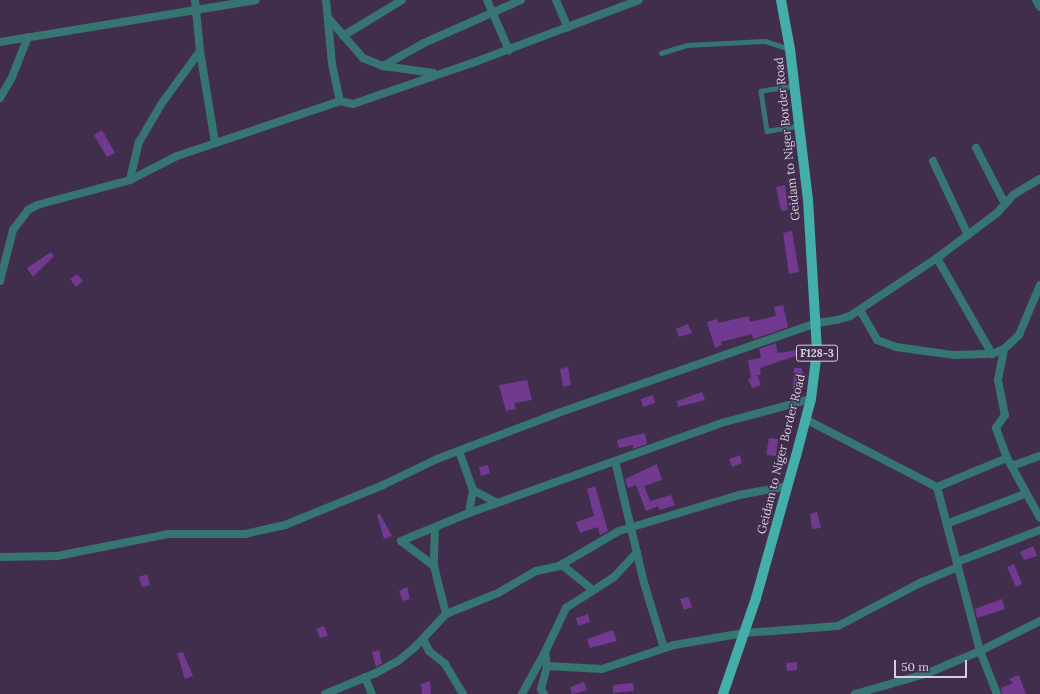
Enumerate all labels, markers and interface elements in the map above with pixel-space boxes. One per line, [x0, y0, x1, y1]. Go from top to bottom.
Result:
street label: Geidam to Niger Border Road [771, 56, 803, 222]
road number: F128-3 [795, 344, 839, 362]
street label: Geidam to Niger Border Road [754, 372, 808, 536]
scale bar [896, 652, 969, 678]
text: 50 m [901, 659, 929, 674]

